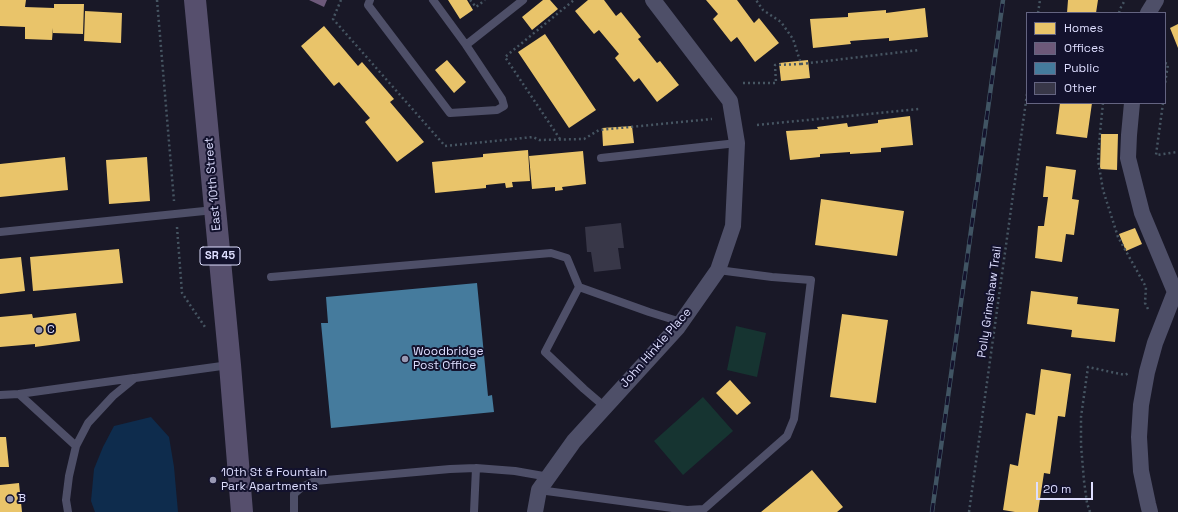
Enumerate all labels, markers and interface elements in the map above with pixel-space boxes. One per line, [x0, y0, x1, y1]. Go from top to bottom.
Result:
legend [1026, 12, 1166, 104]
text: Homes [1064, 20, 1103, 36]
text: Offices [1064, 40, 1104, 56]
text: Public [1064, 60, 1099, 76]
text: Other [1064, 80, 1097, 96]
street label: East 10th Street [202, 137, 224, 231]
street label: Polly Grimshaw Trail [975, 245, 1005, 359]
road number: SR 45 [200, 247, 240, 265]
street label: John Hinkle Place [617, 305, 695, 391]
place label: C [47, 323, 55, 337]
marker: C [34, 325, 44, 335]
place label: Woodbridge Post Office [413, 345, 484, 373]
marker: Woodbridge Post Office [400, 354, 410, 364]
place label: 10th St & Fountain Park Apartments [221, 466, 327, 494]
scale bar [1038, 474, 1095, 500]
marker: 10th St & Fountain Park Apartments [208, 475, 218, 485]
text: 20 m [1043, 481, 1071, 497]
place label: B [18, 492, 26, 506]
marker: B [5, 494, 15, 504]

